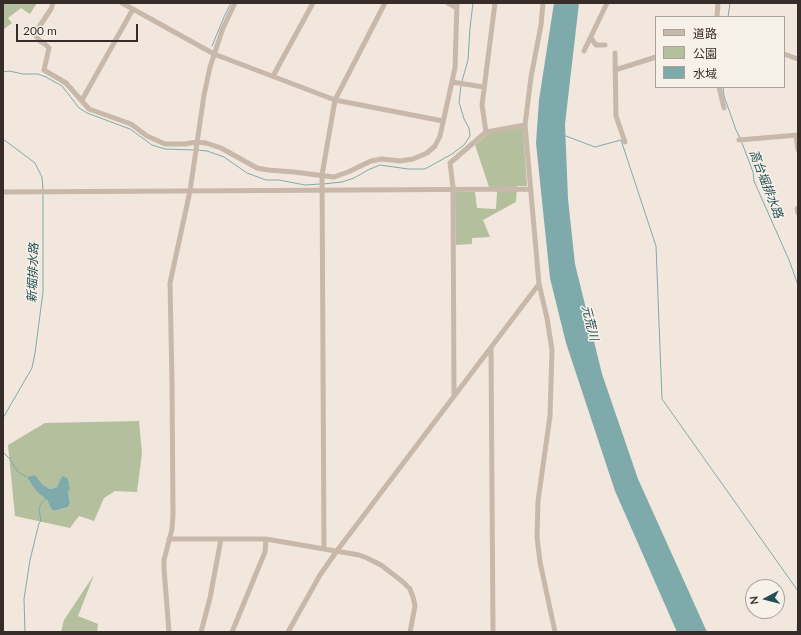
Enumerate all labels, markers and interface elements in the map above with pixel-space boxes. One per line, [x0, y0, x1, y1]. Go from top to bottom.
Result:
scale bar [18, 16, 140, 42]
legend [655, 16, 785, 88]
text: 200 m [23, 23, 57, 38]
text: 道路 [693, 26, 717, 41]
text: 公園 [693, 46, 717, 61]
text: 水域 [693, 66, 717, 81]
water label: 高台堀排水路 [746, 148, 786, 220]
water label: 新堀排水路 [25, 243, 41, 303]
water label: 元荒川 [579, 304, 601, 342]
north arrow [745, 579, 785, 619]
text: N [747, 595, 761, 605]

